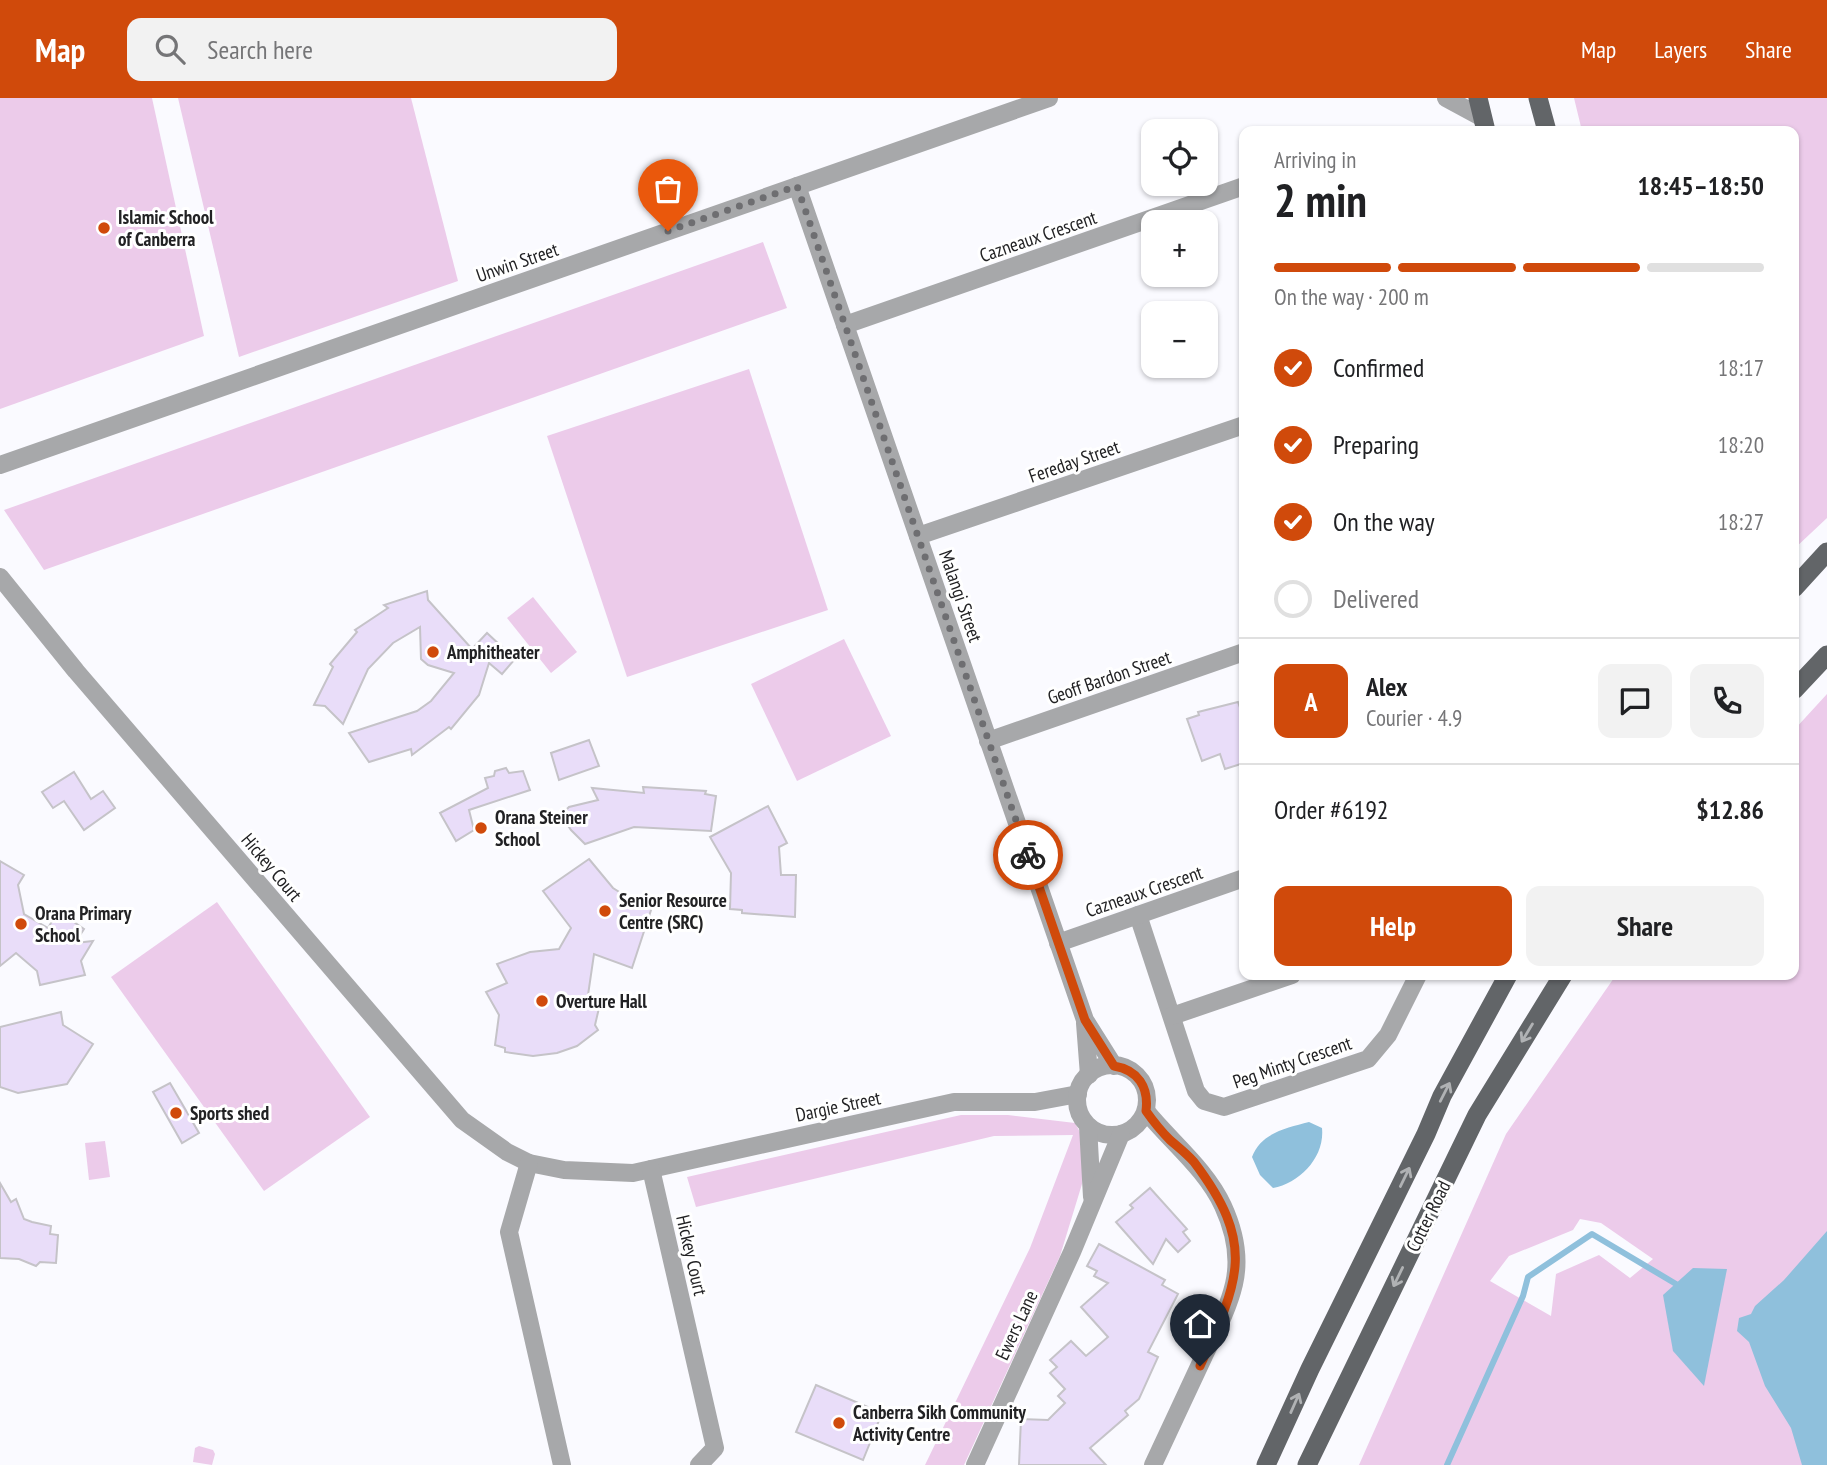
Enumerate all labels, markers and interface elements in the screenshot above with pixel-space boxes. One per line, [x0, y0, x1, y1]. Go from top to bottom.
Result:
search box [127, 18, 617, 81]
text: Map [35, 28, 85, 71]
icon: search [151, 30, 189, 68]
text: Search here [207, 33, 313, 66]
text: Map [1581, 34, 1616, 65]
text: Layers [1654, 34, 1707, 65]
text: Share [1745, 34, 1792, 65]
map controls [1141, 119, 1218, 378]
button: locate [1141, 119, 1218, 196]
text: Arriving in [1274, 145, 1356, 174]
pin [638, 159, 698, 231]
text: 18:45–18:50 [1637, 169, 1764, 202]
icon: bag [649, 170, 687, 208]
text: 2 min [1274, 170, 1367, 230]
place label: Islamic School of Canberra [118, 205, 214, 251]
street label: Cazneaux Crescent [976, 205, 1100, 267]
button: + [1141, 210, 1218, 287]
marker: Islamic School of Canberra [96, 220, 112, 236]
street label: Unwin Street [473, 237, 562, 287]
text: On the way · 200 m [1274, 282, 1429, 311]
button: − [1141, 301, 1218, 378]
icon: check [1274, 349, 1312, 387]
text: Confirmed [1333, 351, 1424, 384]
text: 18:17 [1718, 353, 1764, 382]
icon: check [1274, 426, 1312, 464]
text: Preparing [1333, 428, 1419, 461]
text: 18:20 [1718, 430, 1764, 459]
street label: Fereday Street [1025, 434, 1123, 488]
icon: check [1274, 503, 1312, 541]
text: On the way [1333, 505, 1435, 538]
text: 18:27 [1718, 507, 1764, 536]
street label: Malangi Street [934, 547, 988, 646]
text: Delivered [1333, 582, 1419, 615]
place label: Amphitheater [446, 640, 540, 664]
marker: Amphitheater [425, 644, 441, 660]
street label: Geoff Bardon Street [1044, 644, 1175, 709]
button: chat [1598, 664, 1672, 738]
button: phone [1690, 664, 1764, 738]
text: Alex [1366, 670, 1407, 703]
text: A [1304, 685, 1318, 718]
text: Courier · 4.9 [1366, 703, 1462, 732]
text: Order #6192 [1274, 793, 1389, 826]
text: $12.86 [1696, 793, 1764, 826]
place label: Orana Steiner School [495, 805, 588, 851]
marker: Orana Steiner School [473, 820, 489, 836]
courier [993, 820, 1063, 890]
street label: Hickey Court [236, 828, 308, 907]
icon: bike [1009, 836, 1047, 874]
street label: Cazneaux Crescent [1082, 860, 1206, 922]
button: Help [1274, 886, 1512, 966]
button: Share [1526, 886, 1764, 966]
place label: Senior Resource Centre (SRC) [619, 888, 727, 934]
place label: Orana Primary School [35, 901, 132, 947]
marker: Senior Resource Centre (SRC) [597, 903, 613, 919]
marker: Orana Primary School [13, 916, 29, 932]
place label: Overture Hall [556, 989, 647, 1013]
marker: Overture Hall [534, 993, 550, 1009]
one-way arrow [1520, 1023, 1534, 1043]
street label: Peg Minty Crescent [1229, 1030, 1355, 1094]
one-way arrow [1439, 1082, 1453, 1103]
street label: Dargie Street [793, 1085, 883, 1127]
place label: Sports shed [190, 1101, 269, 1125]
marker: Sports shed [168, 1105, 184, 1121]
one-way arrow [1399, 1167, 1413, 1188]
street label: Cotter Road [1401, 1177, 1455, 1255]
street label: Hickey Court [671, 1212, 713, 1298]
one-way arrow [1391, 1266, 1405, 1287]
street label: Ewers Lane [989, 1286, 1043, 1364]
pin [1170, 1294, 1230, 1366]
icon: home [1181, 1305, 1219, 1343]
one-way arrow [1289, 1393, 1302, 1414]
place label: Canberra Sikh Community Activity Centre [852, 1400, 1026, 1446]
marker: Canberra Sikh Community Activity Centre [831, 1415, 847, 1431]

